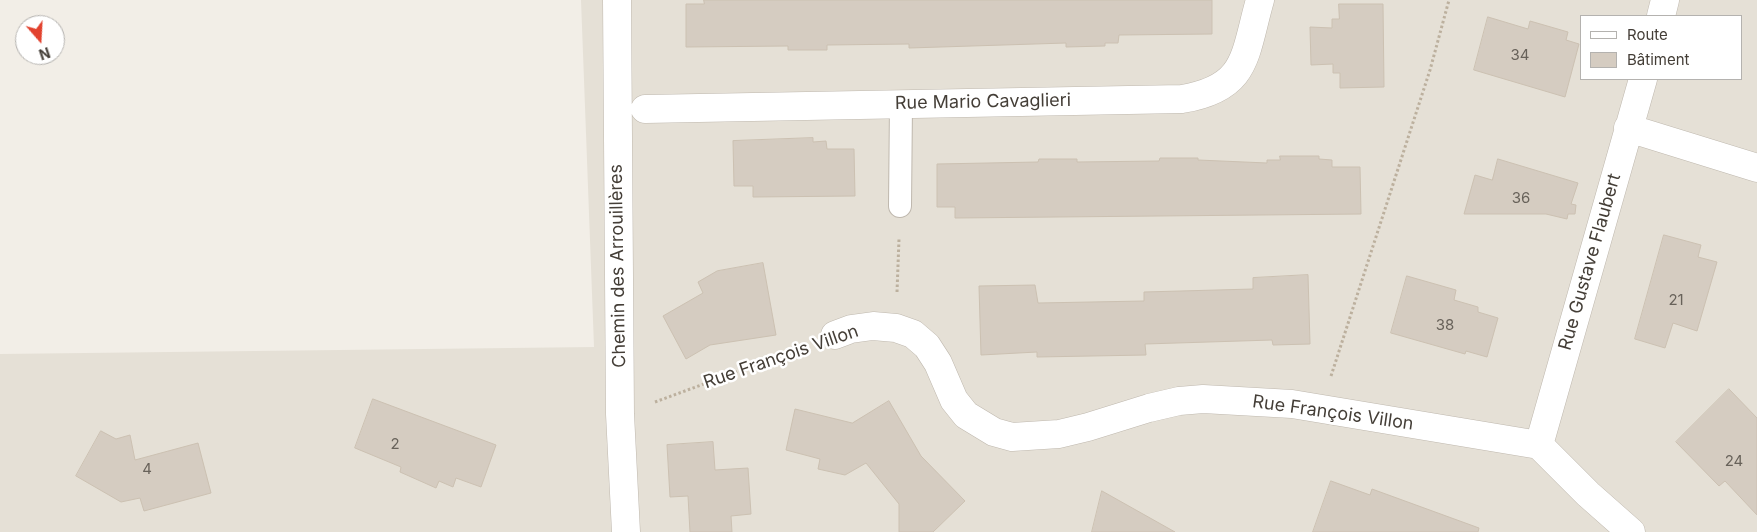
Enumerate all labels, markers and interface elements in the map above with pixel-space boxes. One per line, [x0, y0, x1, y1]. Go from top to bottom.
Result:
north arrow [15, 15, 65, 65]
legend [1580, 15, 1742, 80]
text: Route [1627, 25, 1668, 44]
text: N [37, 44, 53, 63]
house number: 34 [1511, 46, 1529, 64]
text: Bâtiment [1627, 50, 1689, 69]
street label: Rue Mario Cavaglieri [895, 90, 1071, 114]
street label: Chemin des Arrouillères [605, 164, 631, 368]
street label: Rue Gustave Flaubert [1554, 171, 1626, 353]
house number: 36 [1512, 189, 1530, 207]
house number: 21 [1668, 291, 1684, 309]
house number: 38 [1436, 316, 1454, 334]
street label: Rue François Villon [701, 320, 861, 394]
street label: Rue François Villon [1251, 391, 1415, 435]
house number: 2 [390, 435, 400, 453]
house number: 24 [1725, 452, 1743, 470]
house number: 4 [142, 460, 152, 478]

